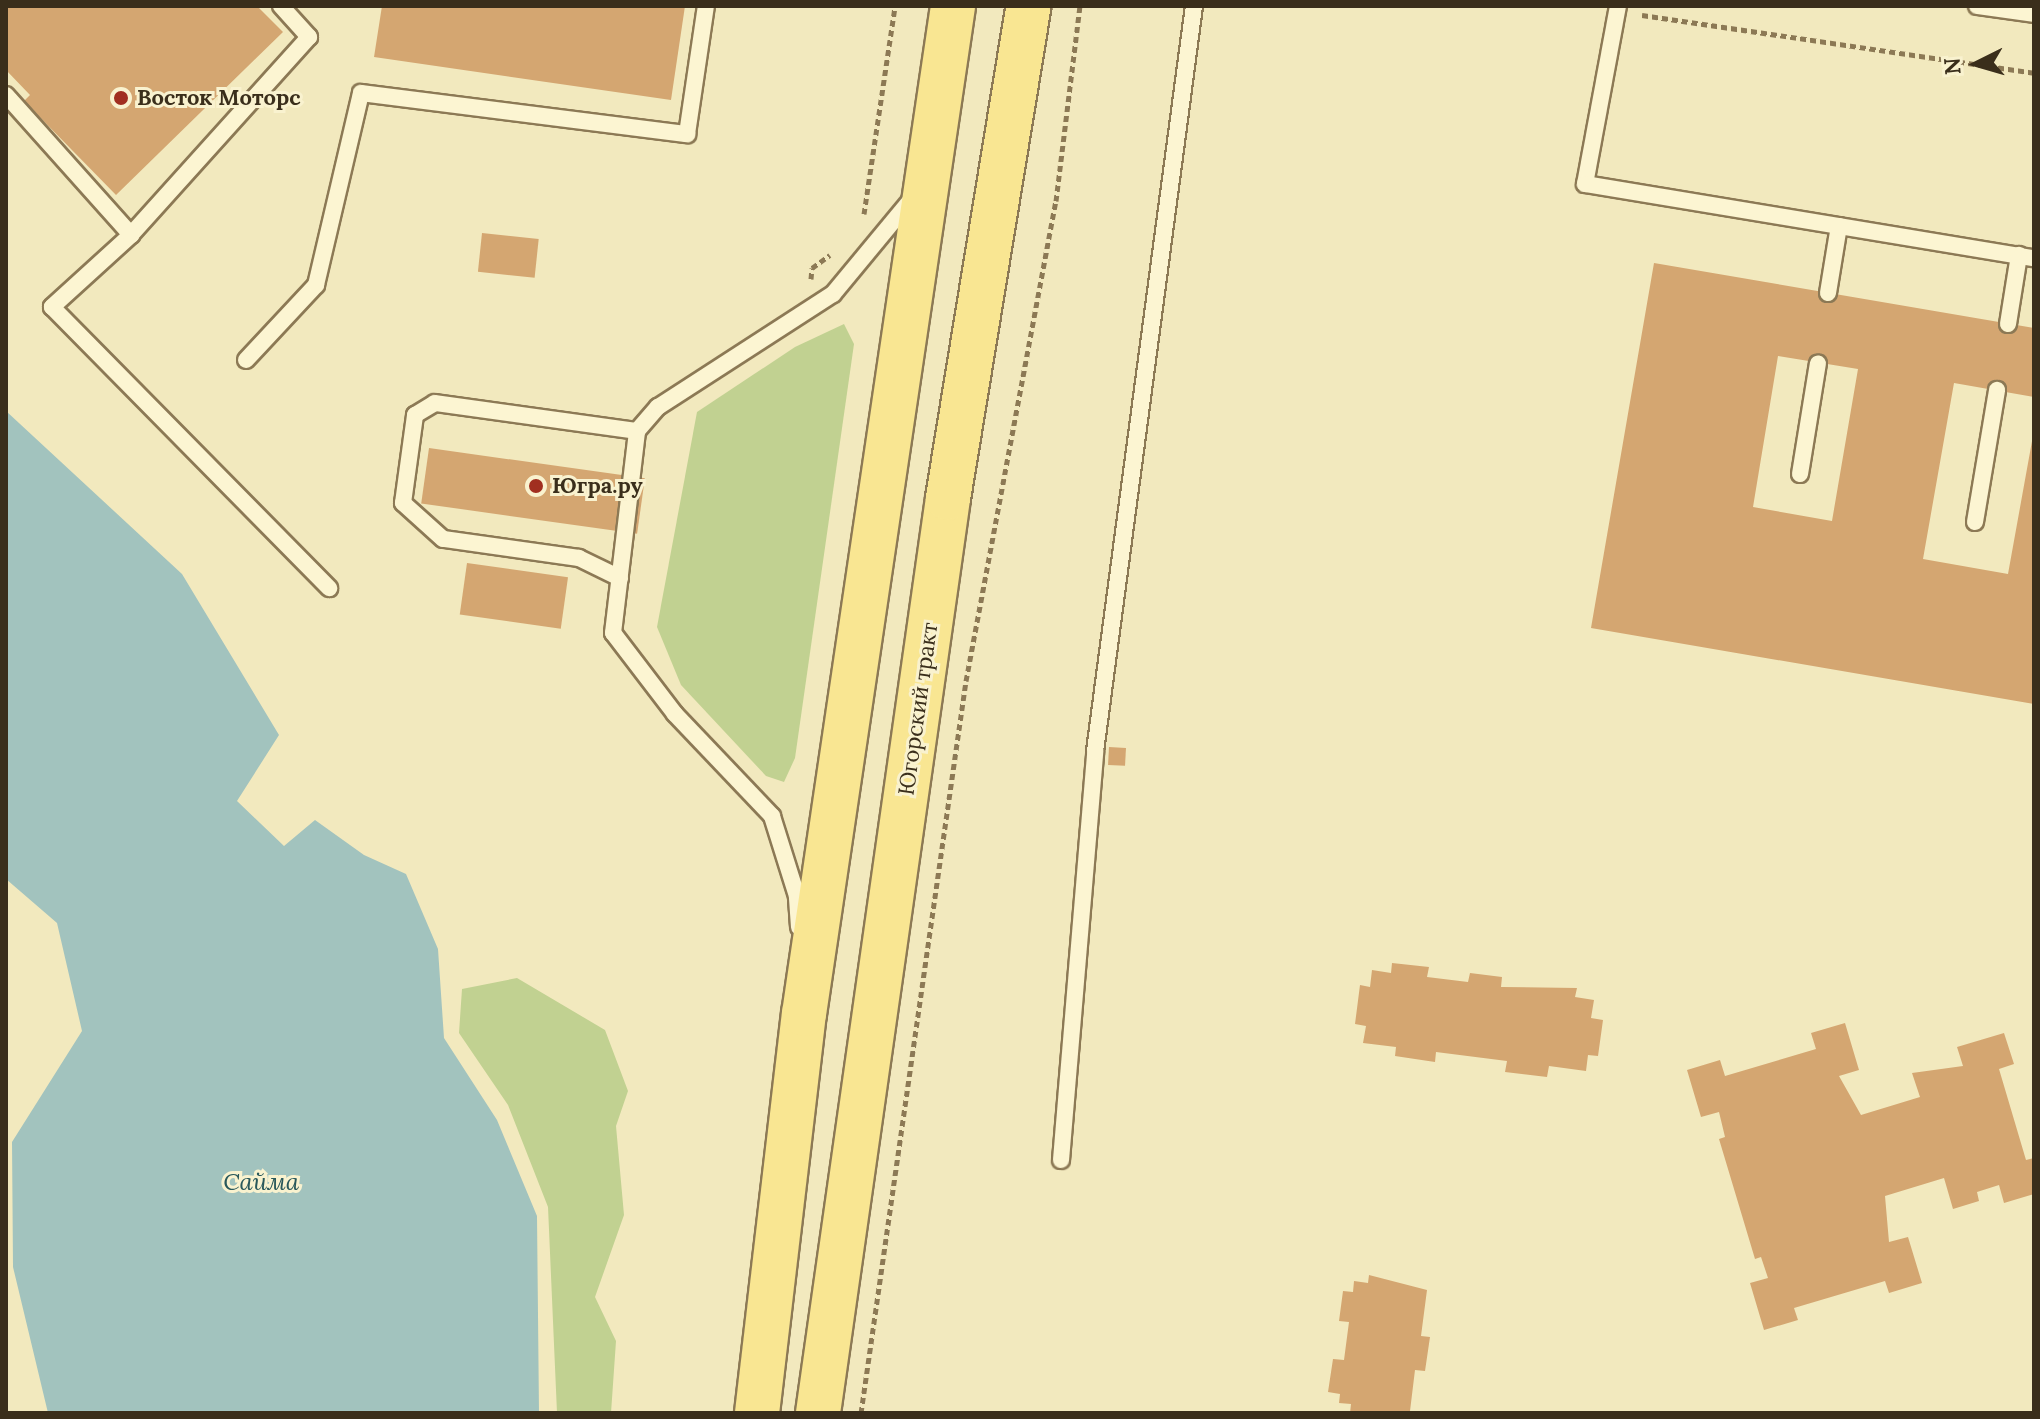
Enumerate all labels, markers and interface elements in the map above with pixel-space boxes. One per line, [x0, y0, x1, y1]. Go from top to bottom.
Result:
north arrow [1936, 24, 2016, 104]
text: N [1937, 56, 1967, 76]
place label: Восток Моторс [137, 85, 301, 111]
marker: Восток Моторс [112, 89, 130, 107]
place label: Югра.ру [552, 473, 643, 499]
marker: Югра.ру [527, 477, 545, 495]
street label: Югорский тракт [893, 621, 943, 797]
water label: Сайма [223, 1168, 299, 1196]

